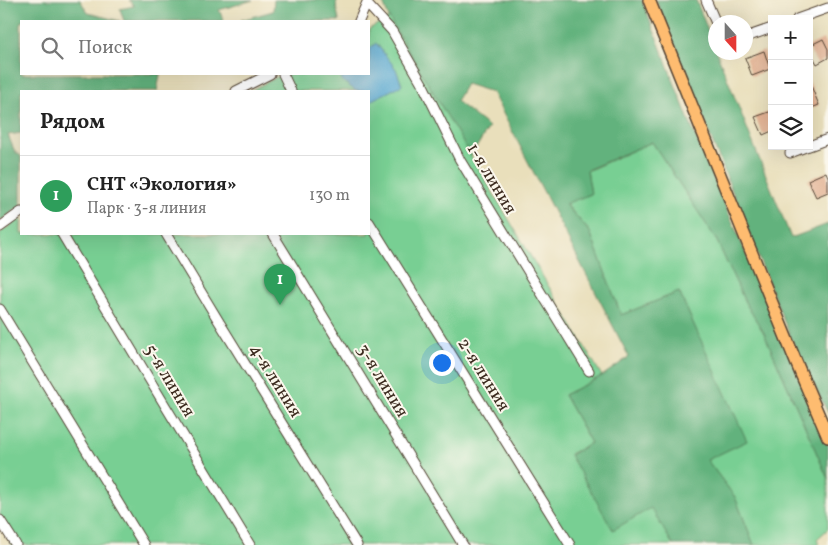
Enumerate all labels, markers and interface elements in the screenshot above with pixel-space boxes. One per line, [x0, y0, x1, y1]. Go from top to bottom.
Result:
north arrow [708, 15, 753, 60]
map controls [768, 15, 813, 150]
button: + [768, 15, 813, 60]
search box [20, 20, 370, 75]
icon: search [38, 34, 66, 62]
text: Поиск [78, 35, 132, 61]
button: − [768, 60, 813, 105]
button: layers [768, 105, 813, 150]
text: Рядом [40, 108, 105, 137]
street label: 1-я линия [460, 139, 522, 219]
text: СНТ «Экология» [87, 172, 237, 198]
text: 1 [53, 185, 59, 207]
text: 130 m [309, 185, 350, 207]
text: Парк · 3-я линия [87, 198, 206, 220]
pin: 1 [264, 264, 296, 305]
street label: 2-я линия [451, 333, 515, 417]
street label: 4-я линия [243, 339, 307, 423]
street label: 3-я линия [350, 339, 414, 423]
street label: 5-я линия [137, 340, 201, 422]
your location [429, 350, 455, 376]

